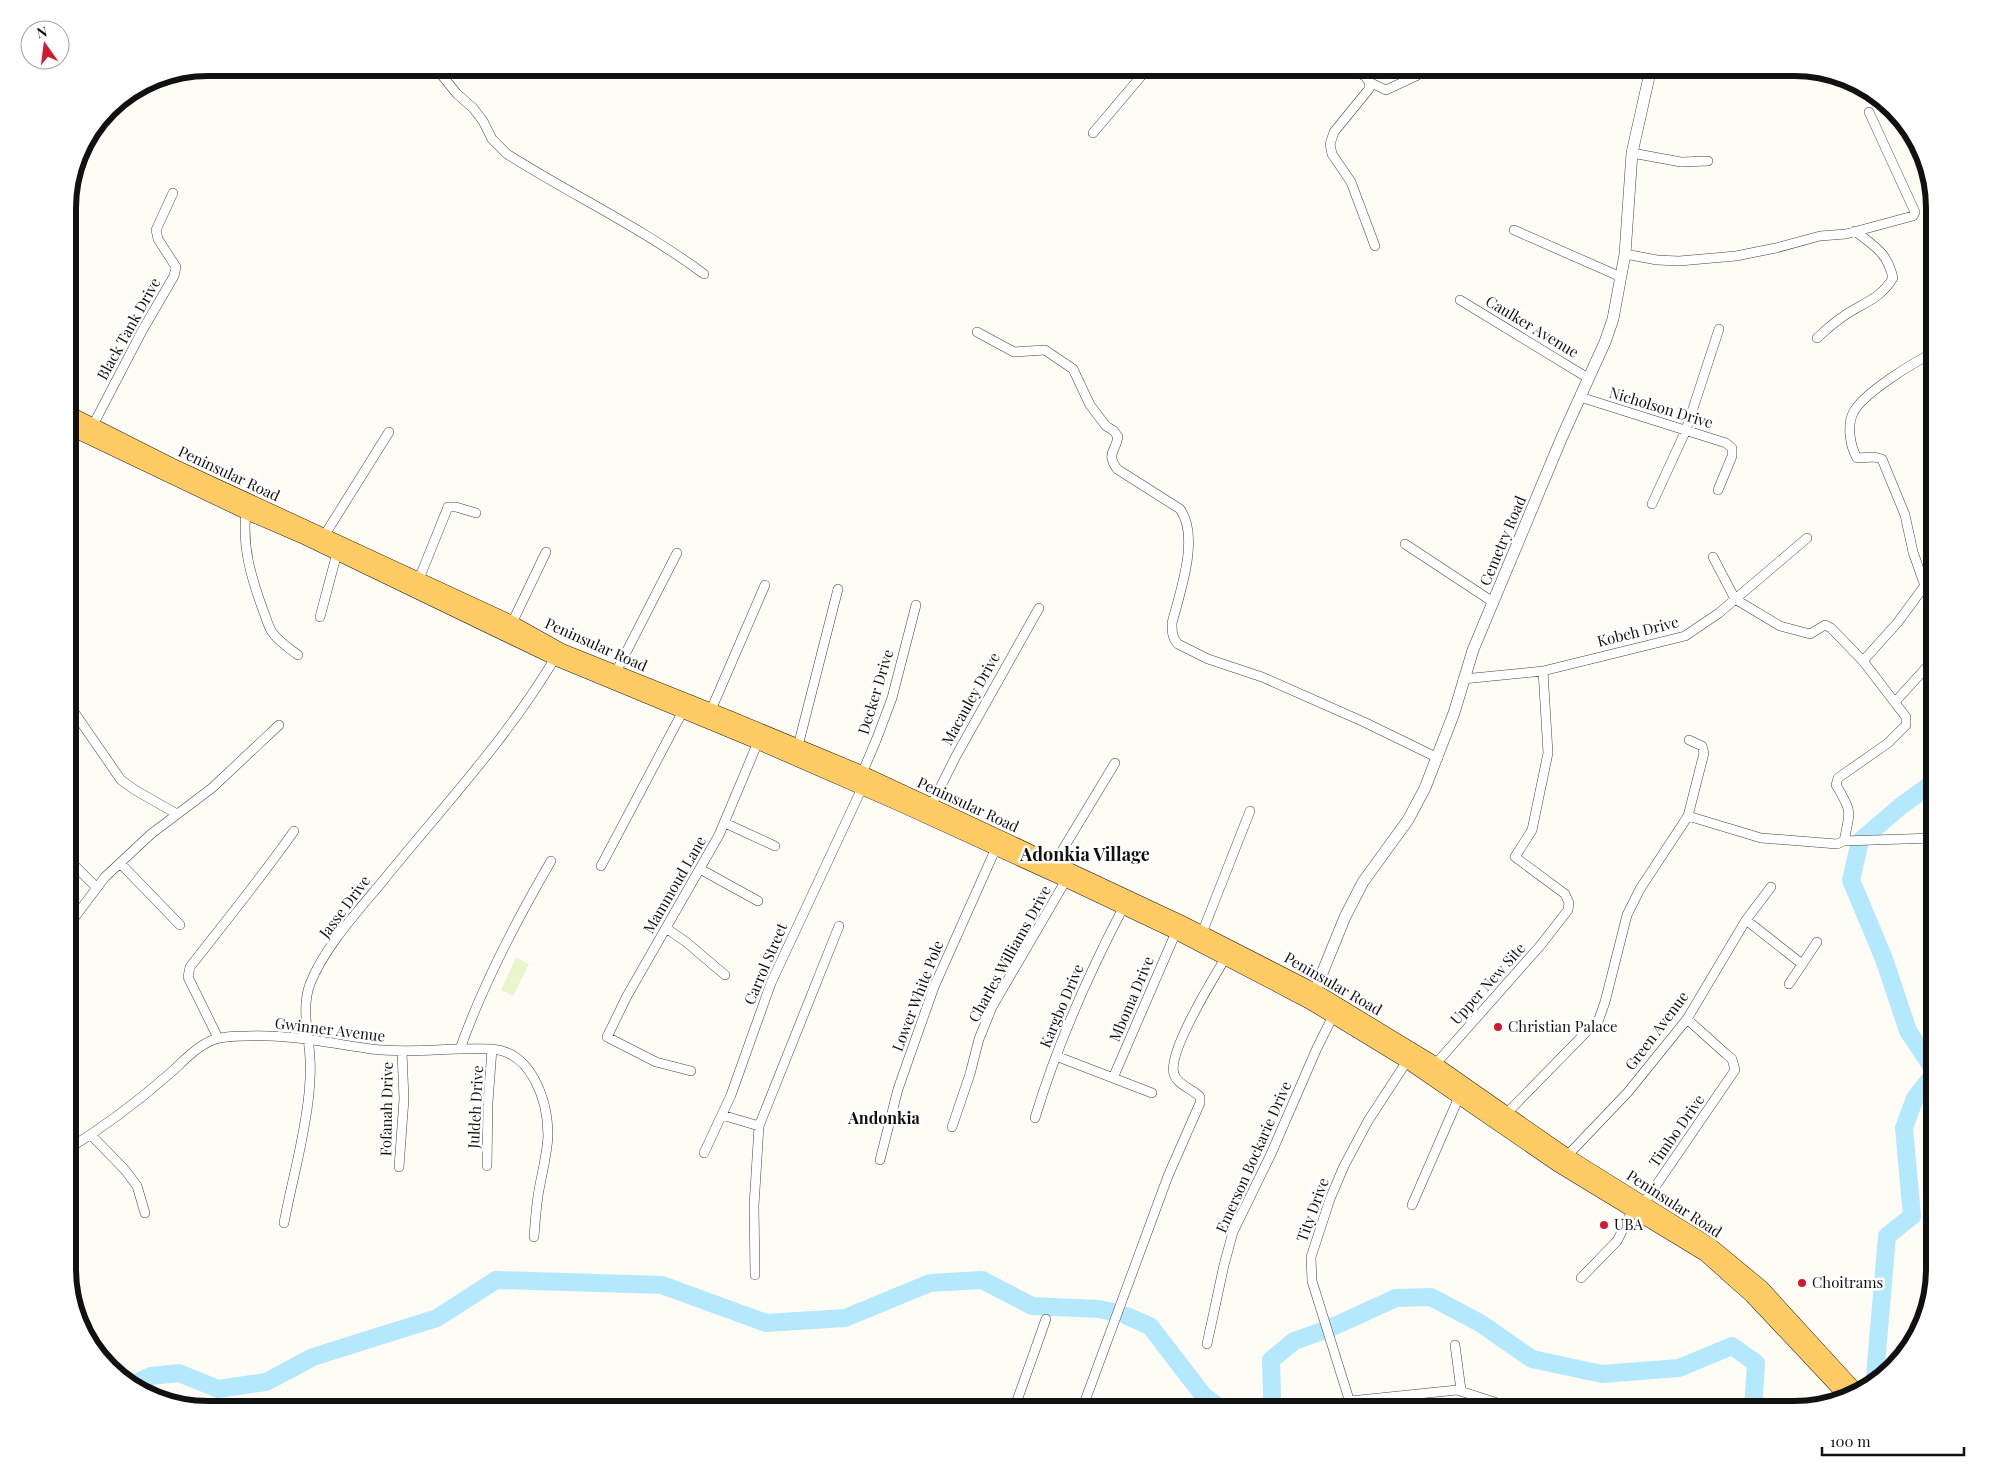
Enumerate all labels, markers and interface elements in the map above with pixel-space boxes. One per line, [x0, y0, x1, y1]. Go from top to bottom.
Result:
north arrow [20, 20, 70, 70]
text: N [35, 21, 49, 42]
street label: Black Tank Drive [92, 274, 164, 383]
street label: Caulker Avenue [1482, 290, 1583, 362]
street label: Nicholson Drive [1607, 382, 1716, 432]
street label: Peninsular Road [175, 441, 284, 506]
street label: Cemetry Road [1474, 492, 1530, 589]
street label: Kobeh Drive [1595, 611, 1681, 651]
street label: Peninsular Road [542, 613, 651, 676]
street label: Decker Drive [853, 647, 897, 737]
street label: Macauley Drive [936, 649, 1004, 748]
street label: Peninsular Road [914, 772, 1023, 837]
street label: Mammoud Lane [638, 832, 710, 937]
district label: Adonkia Village [1019, 842, 1150, 866]
street label: Jasse Drive [314, 871, 374, 943]
street label: Charles Williams Drive [963, 882, 1055, 1025]
street label: Carrol Street [739, 919, 792, 1008]
street label: Lower White Pole [887, 937, 947, 1054]
street label: Upper New Site [1445, 938, 1529, 1028]
street label: Peninsular Road [1281, 947, 1386, 1019]
street label: Mboma Drive [1104, 953, 1158, 1044]
street label: Kargbo Drive [1034, 961, 1088, 1050]
street label: Green Avenue [1620, 987, 1692, 1074]
street label: Gwinner Avenue [274, 1012, 386, 1046]
place label: Christian Palace [1508, 1016, 1618, 1036]
marker: Christian Palace [1492, 1021, 1504, 1033]
street label: Fofanah Drive [375, 1062, 397, 1156]
street label: Juldeh Drive [463, 1065, 487, 1150]
street label: Emerson Bockarie Drive [1211, 1078, 1296, 1236]
street label: Timbo Drive [1644, 1090, 1709, 1171]
district label: Andonkia [847, 1107, 921, 1128]
street label: Peninsular Road [1623, 1165, 1726, 1242]
street label: Tity Drive [1291, 1175, 1333, 1244]
place label: UBA [1614, 1214, 1643, 1234]
marker: UBA [1598, 1219, 1610, 1231]
place label: Choitrams [1812, 1272, 1883, 1292]
marker: Choitrams [1796, 1277, 1808, 1289]
scale bar [1822, 1424, 1964, 1456]
text: 100 m [1830, 1431, 1871, 1451]

